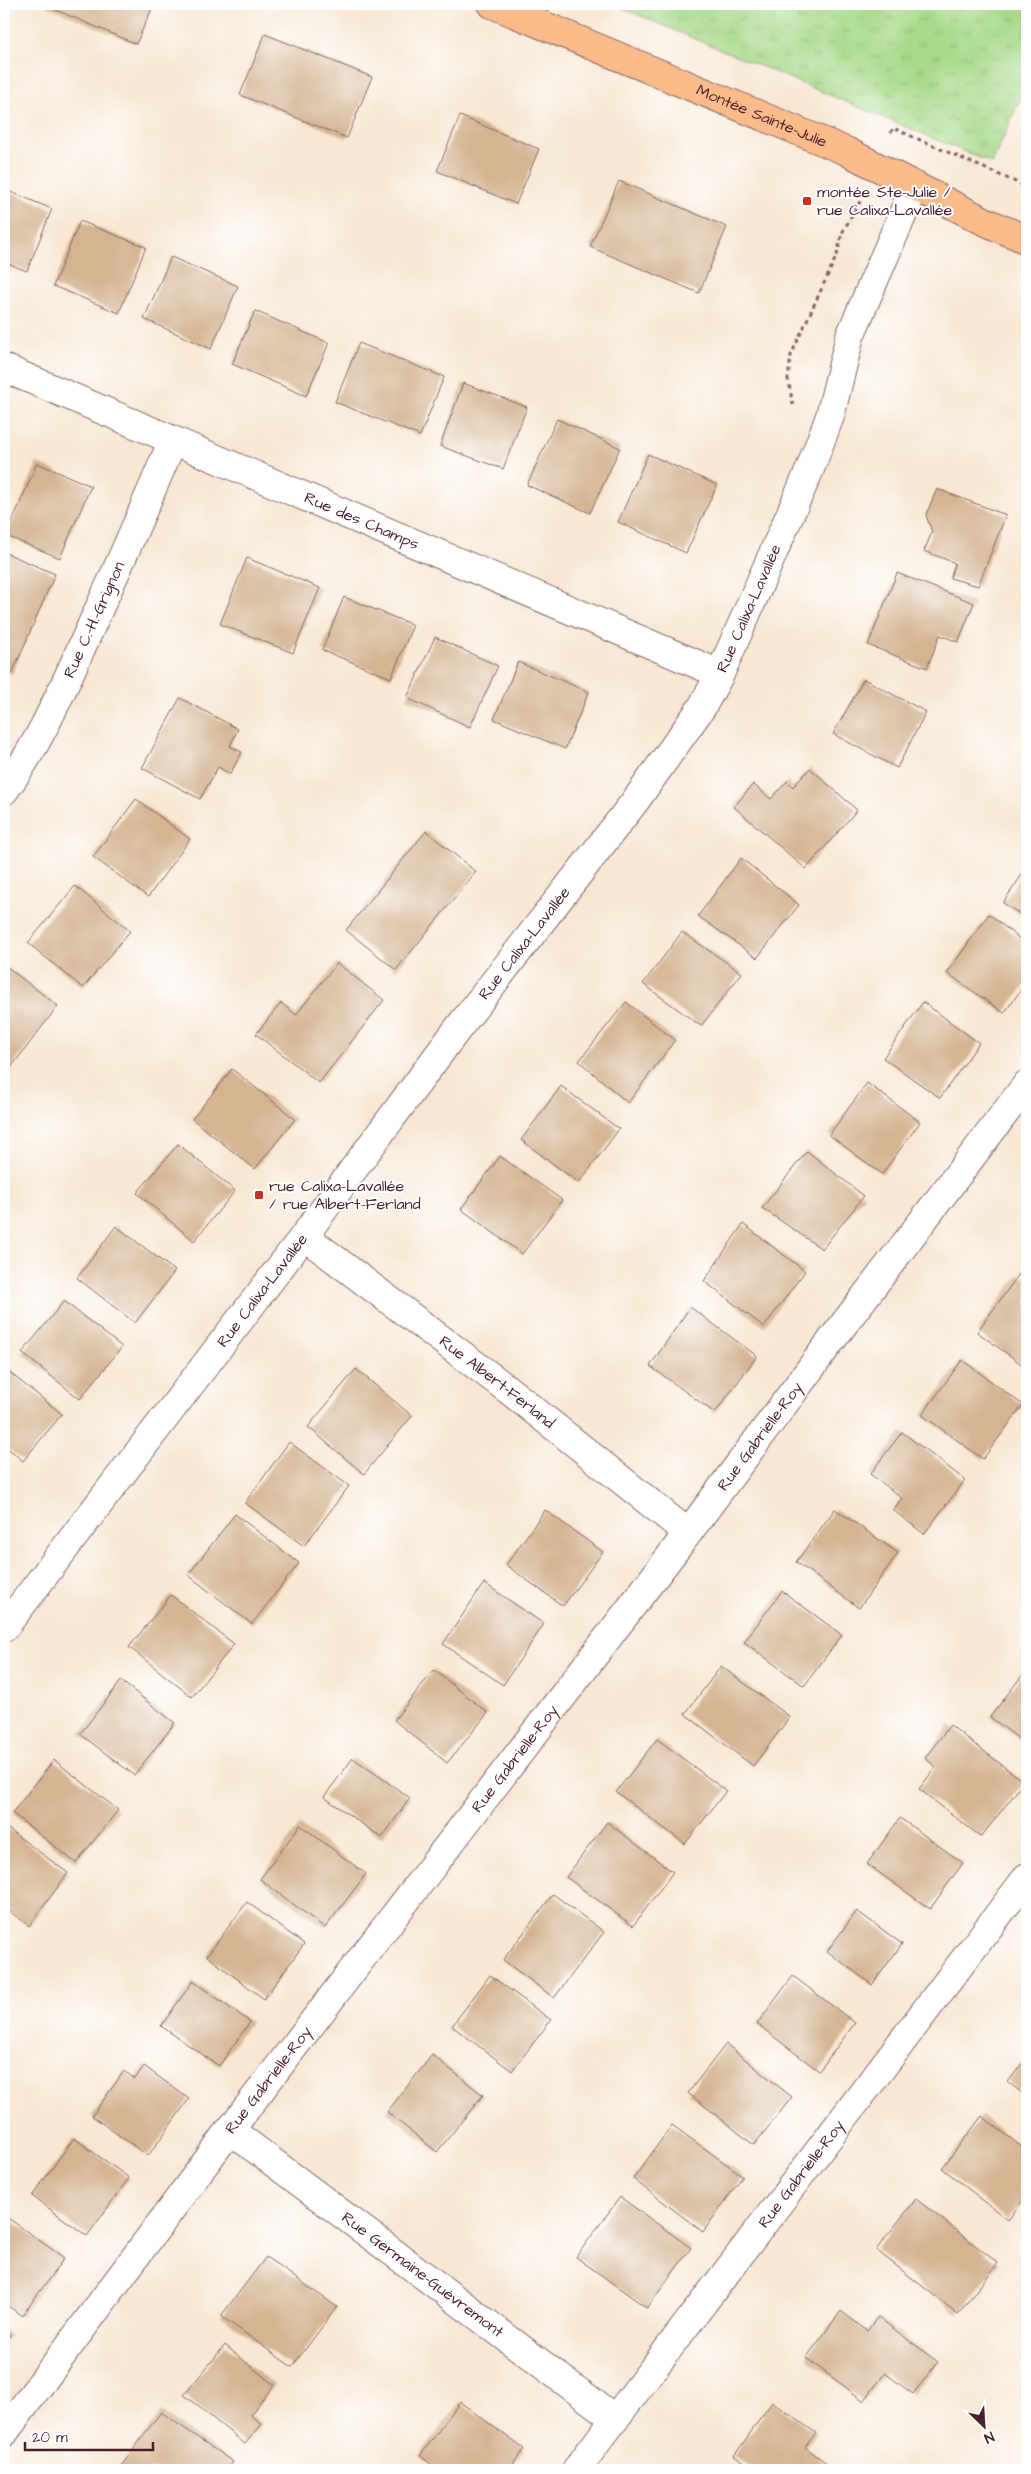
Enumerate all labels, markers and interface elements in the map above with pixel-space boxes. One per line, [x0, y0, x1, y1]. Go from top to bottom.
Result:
street label: Montée Sainte-Julie [693, 79, 831, 153]
place label: montée Ste-Julie / rue Calixa-Lavallée [817, 181, 952, 221]
marker: montée Ste-Julie / rue Calixa-Lavallée [801, 195, 813, 207]
street label: Rue des Champs [301, 487, 422, 555]
street label: Rue Calixa-Lavallée [711, 541, 787, 676]
street label: Rue C.-H.-Grignon [58, 558, 130, 681]
street label: Rue Calixa-Lavallée [473, 882, 576, 1004]
place label: rue Calixa-Lavallée / rue Albert-Ferland [269, 1175, 421, 1215]
marker: rue Calixa-Lavallée / rue Albert-Ferland [253, 1189, 265, 1201]
street label: Rue Calixa-Lavallée [212, 1229, 313, 1352]
street label: Rue Albert-Ferland [435, 1330, 559, 1434]
street label: Rue Gabrielle-Roy [712, 1377, 809, 1495]
street label: Rue Gabrielle-Roy [466, 1700, 564, 1817]
street label: Rue Gabrielle-Roy [220, 2021, 318, 2139]
street label: Rue Gabrielle-Roy [753, 2115, 850, 2233]
street label: Rue Germaine-Guèvremont [337, 2207, 509, 2343]
north arrow [958, 2402, 1008, 2452]
scale bar [25, 2419, 152, 2451]
text: N [981, 2426, 997, 2448]
text: 20 m [32, 2427, 68, 2448]

